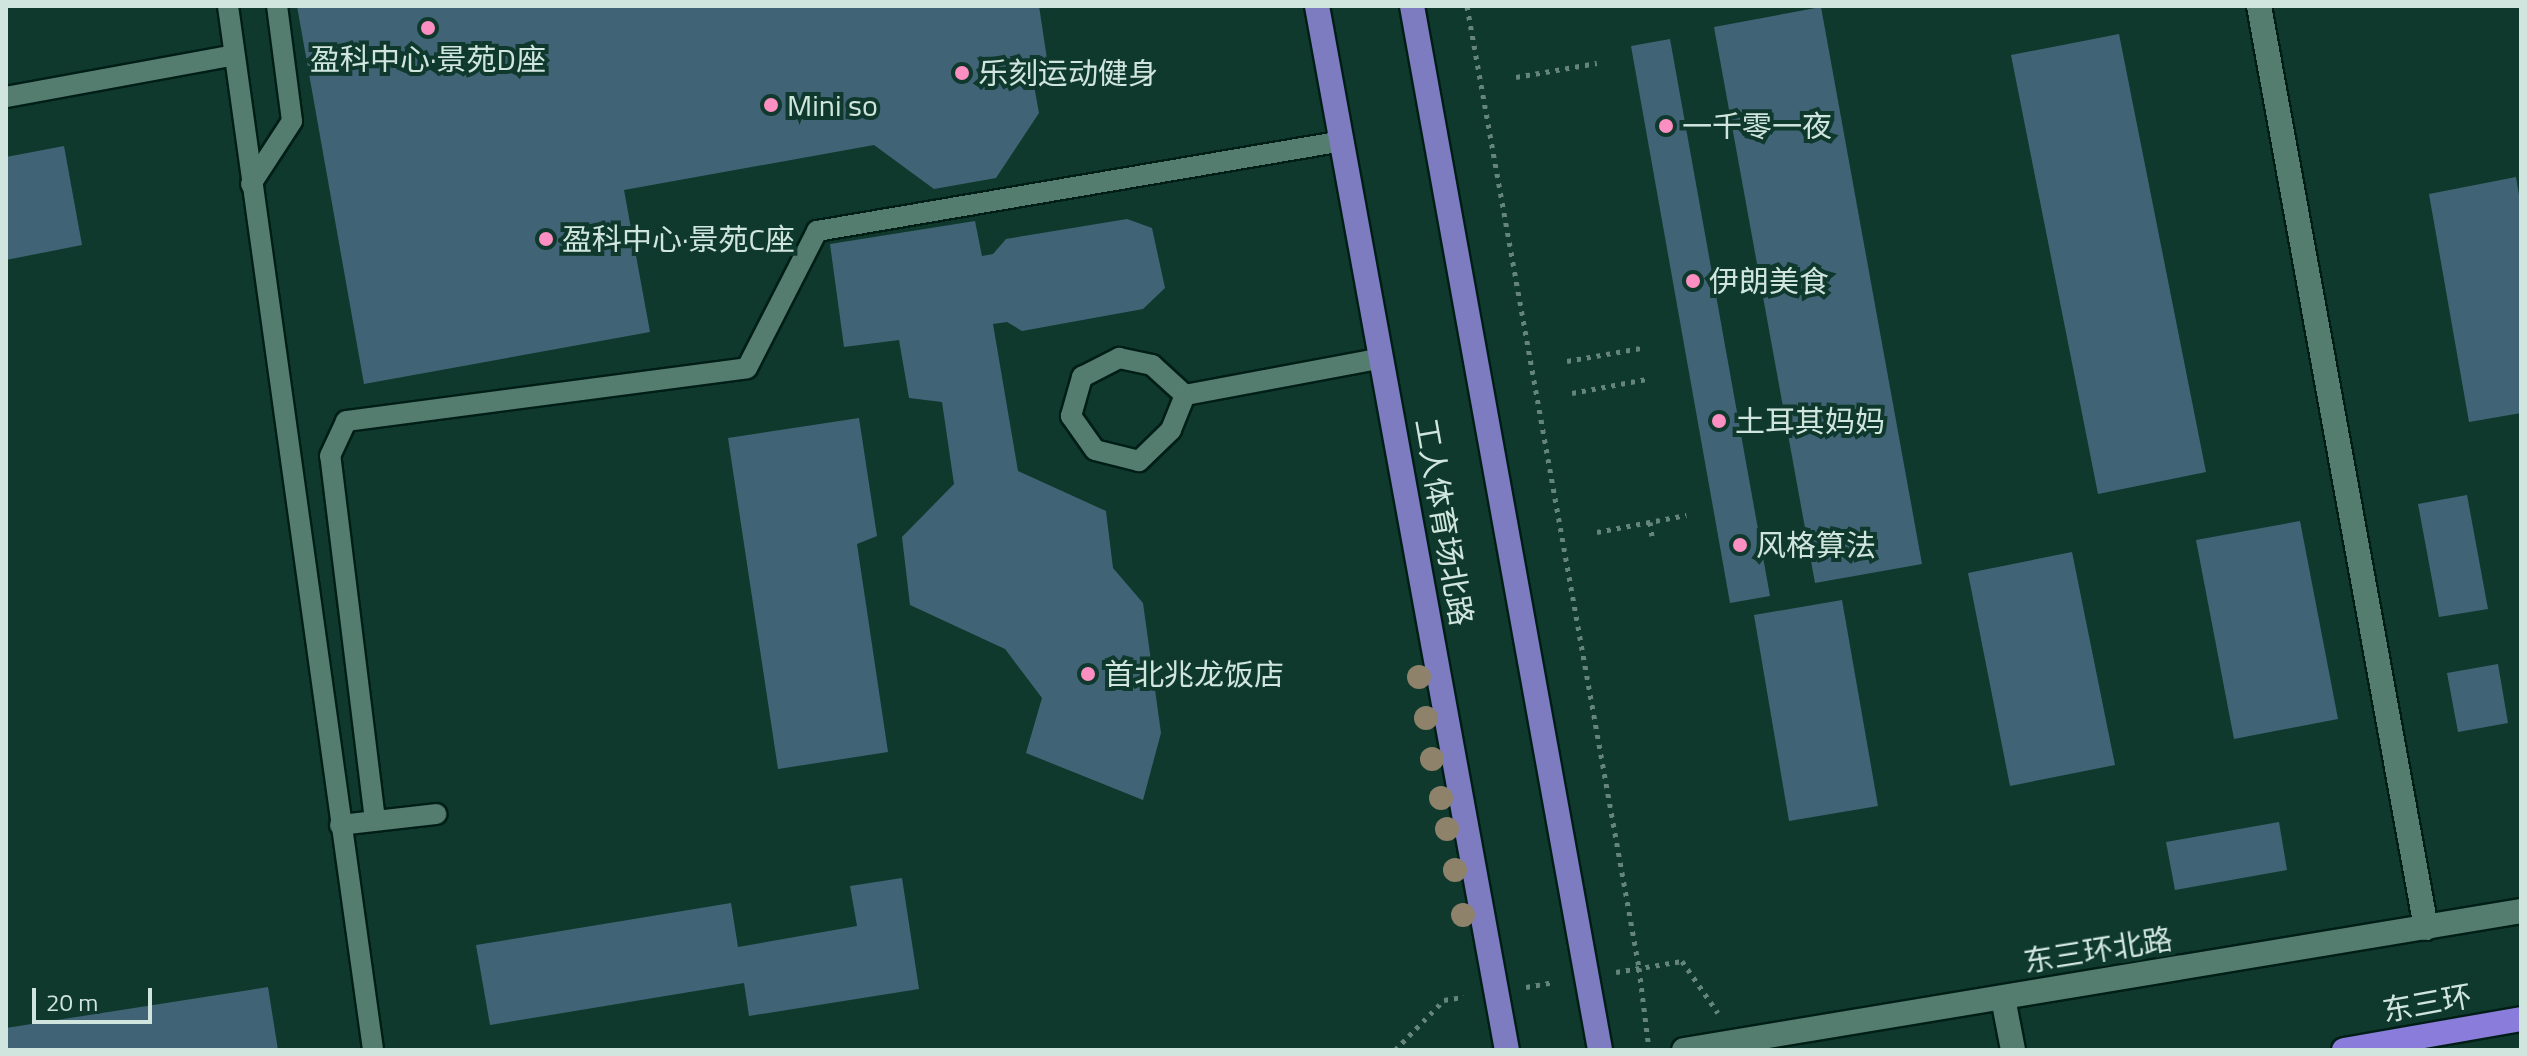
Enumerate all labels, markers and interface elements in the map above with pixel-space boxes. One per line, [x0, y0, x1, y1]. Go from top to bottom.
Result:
marker: 盈科中心·景苑D座 [419, 19, 437, 37]
place label: 盈科中心·景苑D座 [310, 41, 546, 77]
place label: 乐刻运动健身 [978, 55, 1158, 91]
marker: 乐刻运动健身 [953, 64, 971, 82]
place label: Mini so [787, 87, 878, 123]
marker: Mini so [762, 96, 780, 114]
place label: 一千零一夜 [1682, 108, 1832, 144]
marker: 一千零一夜 [1657, 117, 1675, 135]
place label: 盈科中心·景苑C座 [562, 221, 795, 257]
marker: 盈科中心·景苑C座 [537, 230, 555, 248]
place label: 伊朗美食 [1709, 263, 1829, 299]
marker: 伊朗美食 [1684, 272, 1702, 290]
place label: 土耳其妈妈 [1735, 403, 1885, 439]
marker: 土耳其妈妈 [1710, 412, 1728, 430]
street label: 工人体育场北路 [1408, 415, 1480, 629]
place label: 风格算法 [1756, 527, 1876, 563]
marker: 风格算法 [1731, 536, 1749, 554]
place label: 首北兆龙饭店 [1104, 656, 1284, 692]
marker: 首北兆龙饭店 [1079, 665, 1097, 683]
street label: 东三环北路 [2021, 920, 2175, 980]
scale bar [36, 972, 156, 1022]
street label: 东三环 [2380, 977, 2474, 1029]
text: 20 m [46, 984, 98, 1020]

